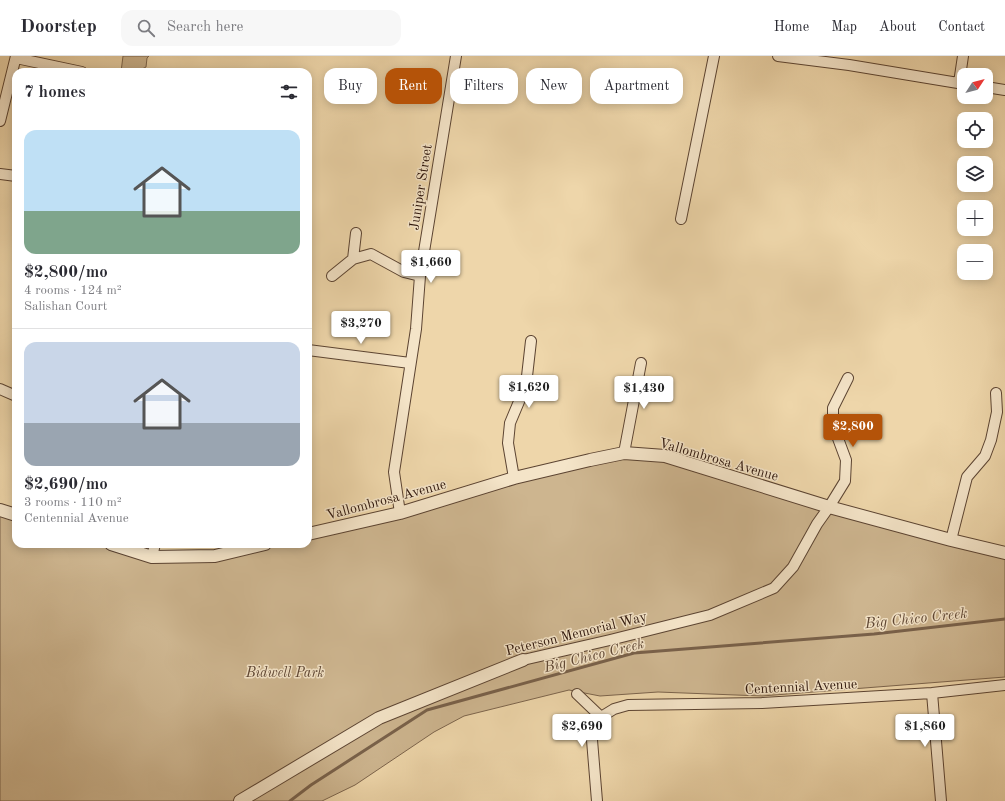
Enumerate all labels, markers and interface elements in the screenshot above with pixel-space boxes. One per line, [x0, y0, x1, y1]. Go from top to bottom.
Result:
search box [121, 10, 401, 46]
icon: search [135, 17, 157, 39]
text: Doorstep [20, 18, 97, 37]
text: Search here [167, 20, 244, 35]
text: Home [774, 20, 809, 34]
text: Map [831, 20, 857, 34]
text: About [879, 20, 916, 34]
text: Contact [938, 20, 985, 34]
chip: Buy [324, 68, 377, 104]
chip: Rent [385, 68, 442, 104]
chip: Filters [450, 68, 518, 104]
chip: New [526, 68, 582, 104]
chip: Apartment [590, 68, 683, 104]
north arrow [957, 68, 993, 104]
map controls [957, 68, 993, 280]
icon: filters [278, 81, 300, 103]
text: 7 homes [24, 84, 86, 101]
button: locate [957, 112, 993, 148]
street label: Juniper Street [407, 143, 435, 231]
icon: home [126, 156, 198, 228]
button: layers [957, 156, 993, 192]
button: + [957, 200, 993, 236]
button: − [957, 244, 993, 280]
pin: $1,660 [398, 250, 464, 284]
text: $1,660 [410, 256, 452, 269]
text: $2,800/mo [24, 264, 108, 281]
text: 4 rooms · 124 m² [24, 284, 122, 297]
text: Salishan Court [24, 300, 107, 313]
pin: $3,270 [328, 311, 394, 345]
text: $3,270 [340, 317, 382, 330]
icon: home [126, 368, 198, 440]
pin: $1,620 [496, 375, 562, 409]
pin: $1,430 [611, 376, 677, 410]
text: $1,620 [508, 381, 550, 394]
text: $1,430 [623, 382, 665, 395]
pin: $2,800 [820, 414, 886, 448]
text: $2,800 [832, 420, 874, 433]
street label: Vallombrosa Avenue [657, 436, 780, 484]
text: $2,690/mo [24, 476, 108, 493]
street label: Vallombrosa Avenue [325, 477, 448, 523]
text: 3 rooms · 110 m² [24, 496, 122, 509]
text: Centennial Avenue [24, 512, 129, 525]
water label: Big Chico Creek [863, 607, 968, 632]
street label: Peterson Memorial Way [504, 609, 649, 658]
water label: Big Chico Creek [542, 637, 646, 676]
park label: Bidwell Park [245, 666, 324, 680]
street label: Centennial Avenue [744, 677, 858, 697]
pin: $2,690 [549, 714, 615, 748]
pin: $1,860 [892, 714, 958, 748]
text: $2,690 [561, 720, 603, 733]
text: $1,860 [904, 720, 946, 733]

